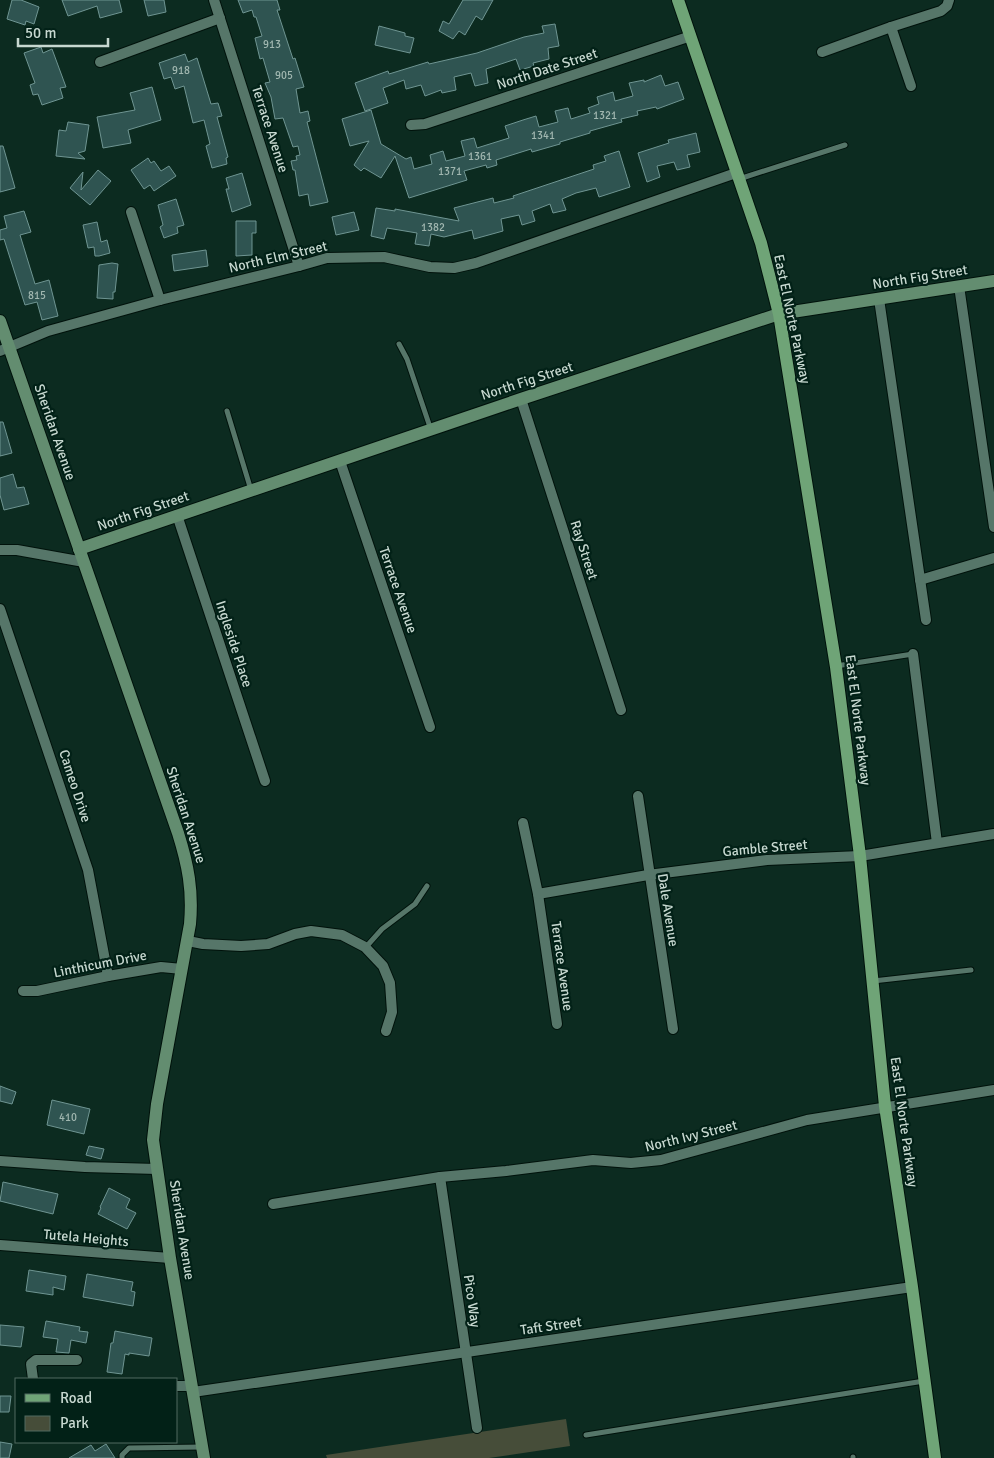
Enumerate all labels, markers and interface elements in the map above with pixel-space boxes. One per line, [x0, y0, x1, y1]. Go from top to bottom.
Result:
scale bar [18, 15, 108, 47]
text: 50 m [25, 24, 56, 42]
house number: 913 [263, 38, 281, 51]
street label: North Date Street [494, 45, 600, 93]
house number: 918 [172, 64, 190, 77]
house number: 905 [275, 69, 293, 82]
street label: Terrace Avenue [248, 83, 292, 175]
house number: 1321 [593, 109, 617, 122]
house number: 1341 [531, 129, 555, 142]
house number: 1361 [468, 150, 492, 163]
house number: 1371 [438, 165, 462, 178]
house number: 1382 [421, 221, 445, 234]
street label: North Elm Street [227, 237, 329, 277]
street label: East El Norte Parkway [770, 253, 814, 386]
street label: North Fig Street [871, 261, 969, 293]
house number: 815 [28, 289, 46, 302]
street label: North Fig Street [479, 358, 575, 404]
street label: Sheridan Avenue [31, 382, 79, 482]
street label: North Fig Street [95, 487, 191, 535]
street label: Ray Street [566, 518, 602, 582]
street label: Terrace Avenue [375, 545, 421, 635]
street label: Ingleside Place [212, 598, 256, 690]
street label: East El Norte Parkway [842, 654, 875, 787]
street label: Cameo Drive [55, 748, 95, 824]
street label: Sheridan Avenue [162, 765, 210, 865]
street label: Gamble Street [722, 836, 808, 860]
street label: Dale Avenue [654, 872, 682, 948]
street label: Terrace Avenue [547, 920, 577, 1012]
street label: Linthicum Drive [52, 947, 148, 981]
street label: East El Norte Parkway [886, 1056, 922, 1189]
house number: 410 [59, 1111, 77, 1124]
street label: North Ivy Street [643, 1116, 739, 1156]
street label: Sheridan Avenue [166, 1179, 198, 1281]
street label: Tutela Heights [43, 1226, 129, 1250]
street label: Pico Way [460, 1273, 484, 1329]
street label: Taft Street [519, 1313, 583, 1339]
legend [15, 1378, 178, 1443]
text: Road [60, 1389, 92, 1407]
text: Park [60, 1414, 89, 1432]

